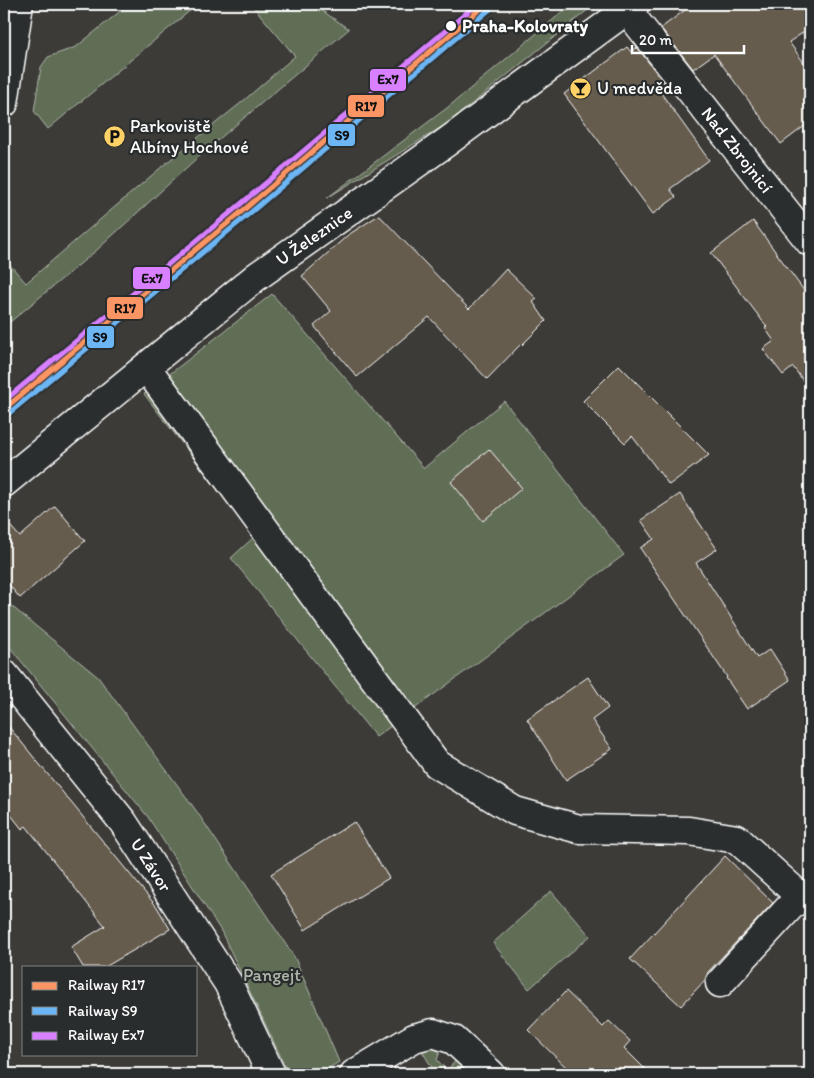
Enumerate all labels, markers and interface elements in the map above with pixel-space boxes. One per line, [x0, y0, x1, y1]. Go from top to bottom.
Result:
place label: Praha-Kolovraty [462, 15, 589, 37]
marker: Praha-Kolovraty [444, 19, 458, 33]
scale bar [632, 22, 744, 54]
text: 20 m [639, 31, 673, 49]
line badge: Ex7 [369, 68, 407, 92]
text: Ex7 [377, 71, 399, 88]
bar icon: U medvěda [569, 76, 593, 100]
place label: U medvěda [597, 77, 682, 99]
line badge: R17 [347, 94, 385, 118]
text: R17 [355, 98, 377, 115]
street label: Nad Zbrojnicí [697, 103, 778, 198]
place label: Parkoviště Albíny Hochové [130, 115, 249, 158]
line badge: S9 [327, 123, 356, 147]
parking icon: Parkoviště Albíny Hochové [102, 124, 126, 148]
text: S9 [334, 127, 350, 144]
street label: U Železnice [271, 202, 357, 270]
line badge: Ex7 [132, 266, 171, 290]
text: Ex7 [141, 270, 163, 287]
line badge: R17 [106, 296, 144, 320]
text: R17 [114, 300, 136, 317]
line badge: S9 [86, 325, 115, 349]
text: S9 [92, 329, 108, 346]
street label: U Závor [126, 834, 177, 896]
park label: Pangejt [243, 964, 301, 986]
legend [22, 966, 198, 1056]
text: Railway R17 [68, 976, 145, 994]
text: Railway S9 [68, 1002, 138, 1020]
text: Railway Ex7 [68, 1026, 145, 1044]

